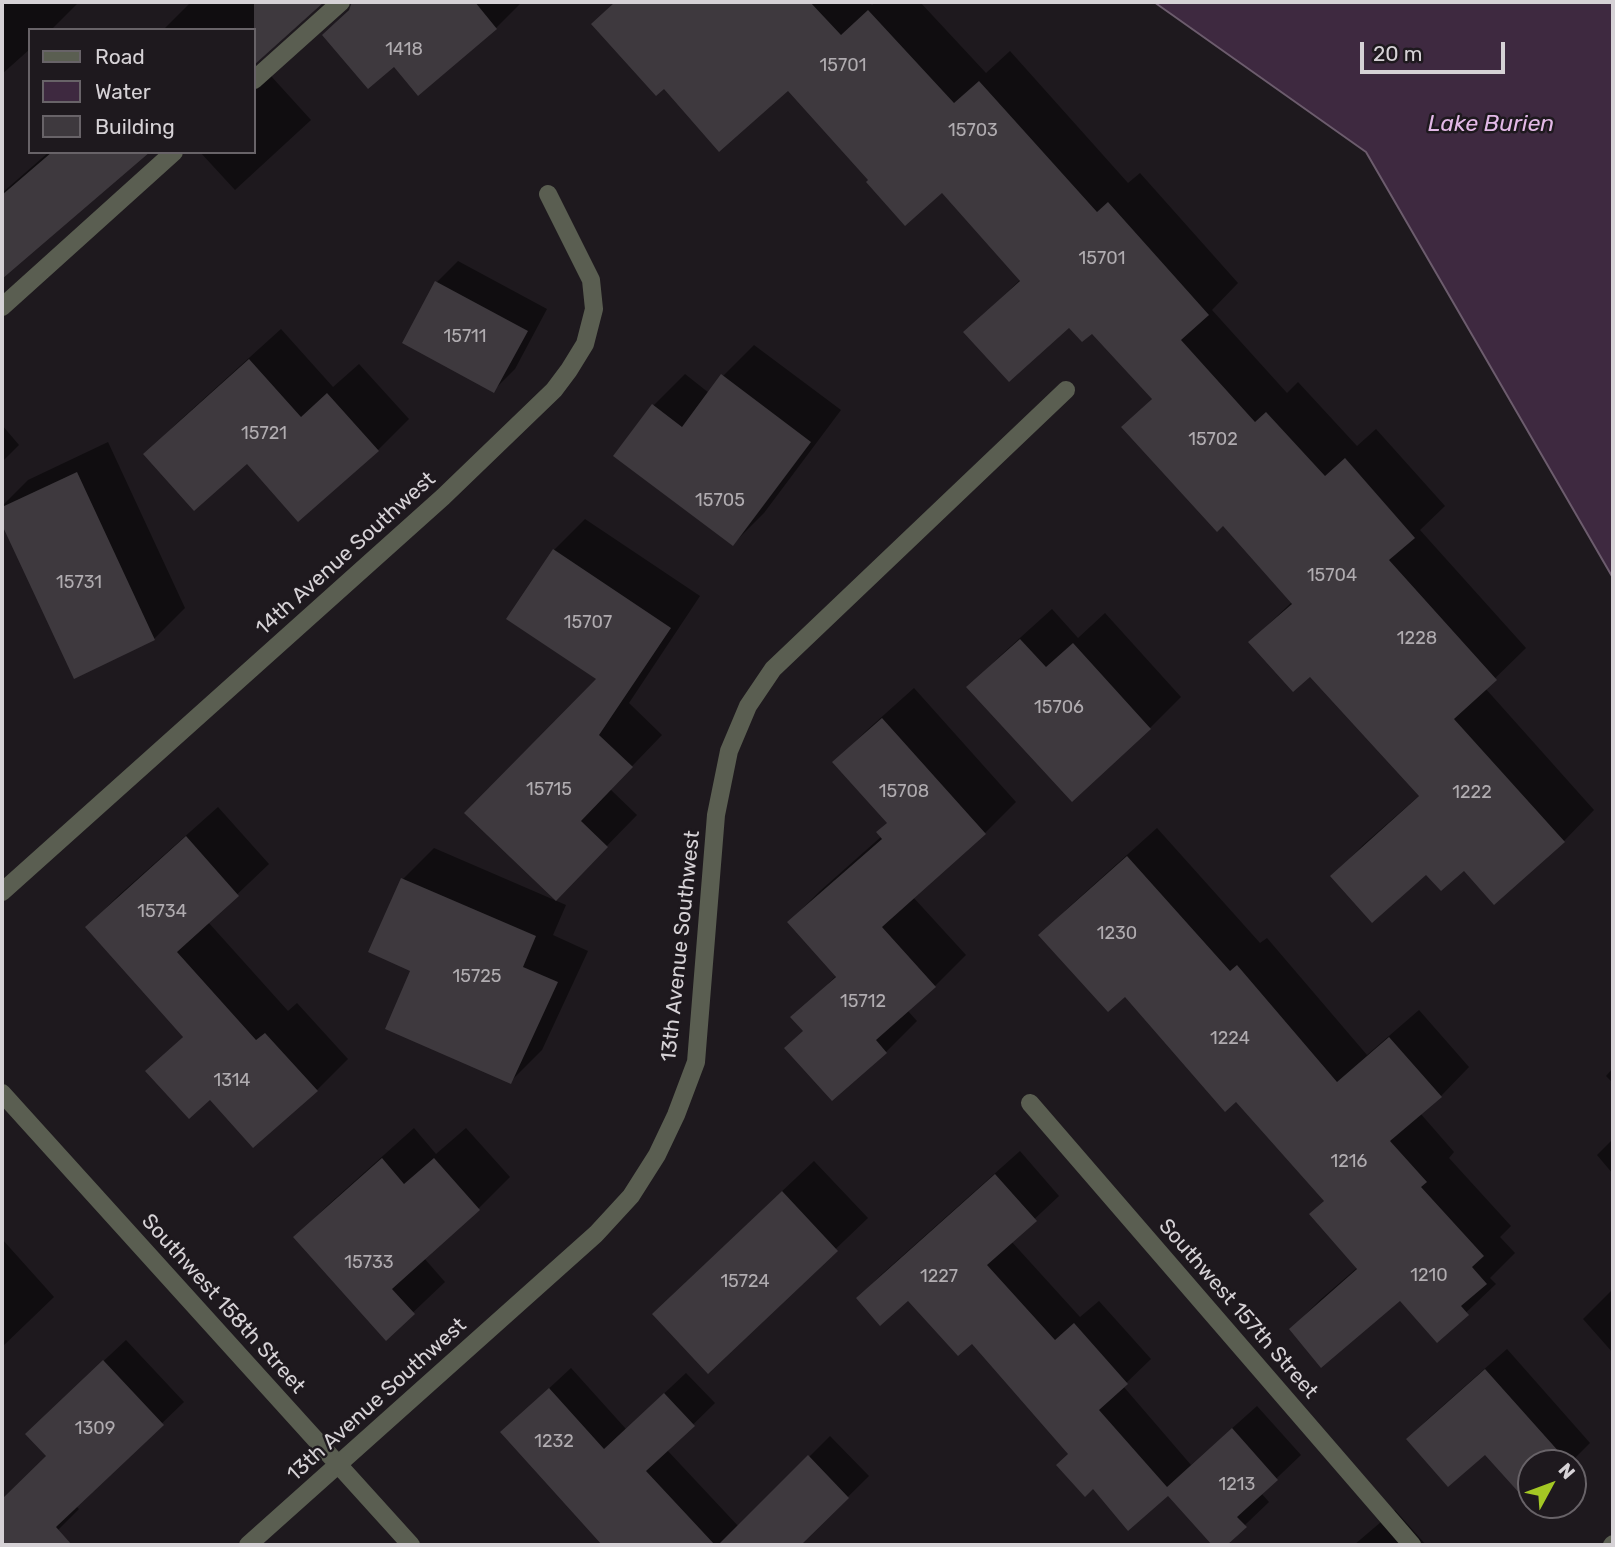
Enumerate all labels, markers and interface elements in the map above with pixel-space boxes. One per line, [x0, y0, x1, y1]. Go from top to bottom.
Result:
legend [28, 28, 256, 154]
scale bar [1363, 28, 1508, 72]
house number: 1418 [385, 39, 423, 61]
text: 20 m [1373, 41, 1422, 66]
text: Road [95, 44, 145, 69]
house number: 15701 [820, 55, 866, 77]
text: Water [95, 79, 151, 104]
water label: Lake Burien [1428, 110, 1554, 138]
text: Building [95, 114, 175, 139]
house number: 15703 [948, 120, 998, 142]
house number: 15701 [1079, 248, 1125, 270]
house number: 15711 [443, 326, 487, 348]
house number: 15721 [241, 423, 287, 445]
house number: 15702 [1188, 429, 1238, 451]
street label: 14th Avenue Southwest [251, 467, 441, 641]
house number: 15705 [695, 490, 745, 512]
house number: 15704 [1307, 565, 1357, 587]
house number: 15731 [56, 572, 102, 594]
house number: 15707 [564, 612, 612, 634]
house number: 1228 [1397, 628, 1437, 650]
house number: 15706 [1034, 697, 1084, 719]
house number: 15715 [526, 779, 572, 801]
house number: 15708 [879, 781, 929, 803]
house number: 1222 [1452, 782, 1492, 804]
street label: 13th Avenue Southwest [656, 829, 706, 1063]
house number: 15734 [137, 901, 187, 923]
house number: 1230 [1097, 923, 1137, 945]
house number: 15725 [453, 966, 501, 988]
house number: 15712 [840, 991, 886, 1013]
house number: 1224 [1210, 1028, 1250, 1050]
house number: 1314 [213, 1070, 251, 1092]
house number: 1216 [1331, 1151, 1367, 1173]
street label: Southwest 158th Street [136, 1209, 310, 1399]
street label: Southwest 157th Street [1153, 1214, 1323, 1404]
house number: 15733 [344, 1252, 394, 1274]
house number: 1210 [1410, 1265, 1448, 1287]
house number: 1227 [920, 1266, 958, 1288]
house number: 15724 [720, 1271, 770, 1293]
street label: 13th Avenue Southwest [282, 1313, 472, 1487]
house number: 1309 [75, 1418, 115, 1440]
house number: 1232 [534, 1431, 574, 1453]
north arrow [1517, 1449, 1587, 1519]
text: N [1554, 1458, 1580, 1484]
house number: 1213 [1219, 1474, 1255, 1496]

